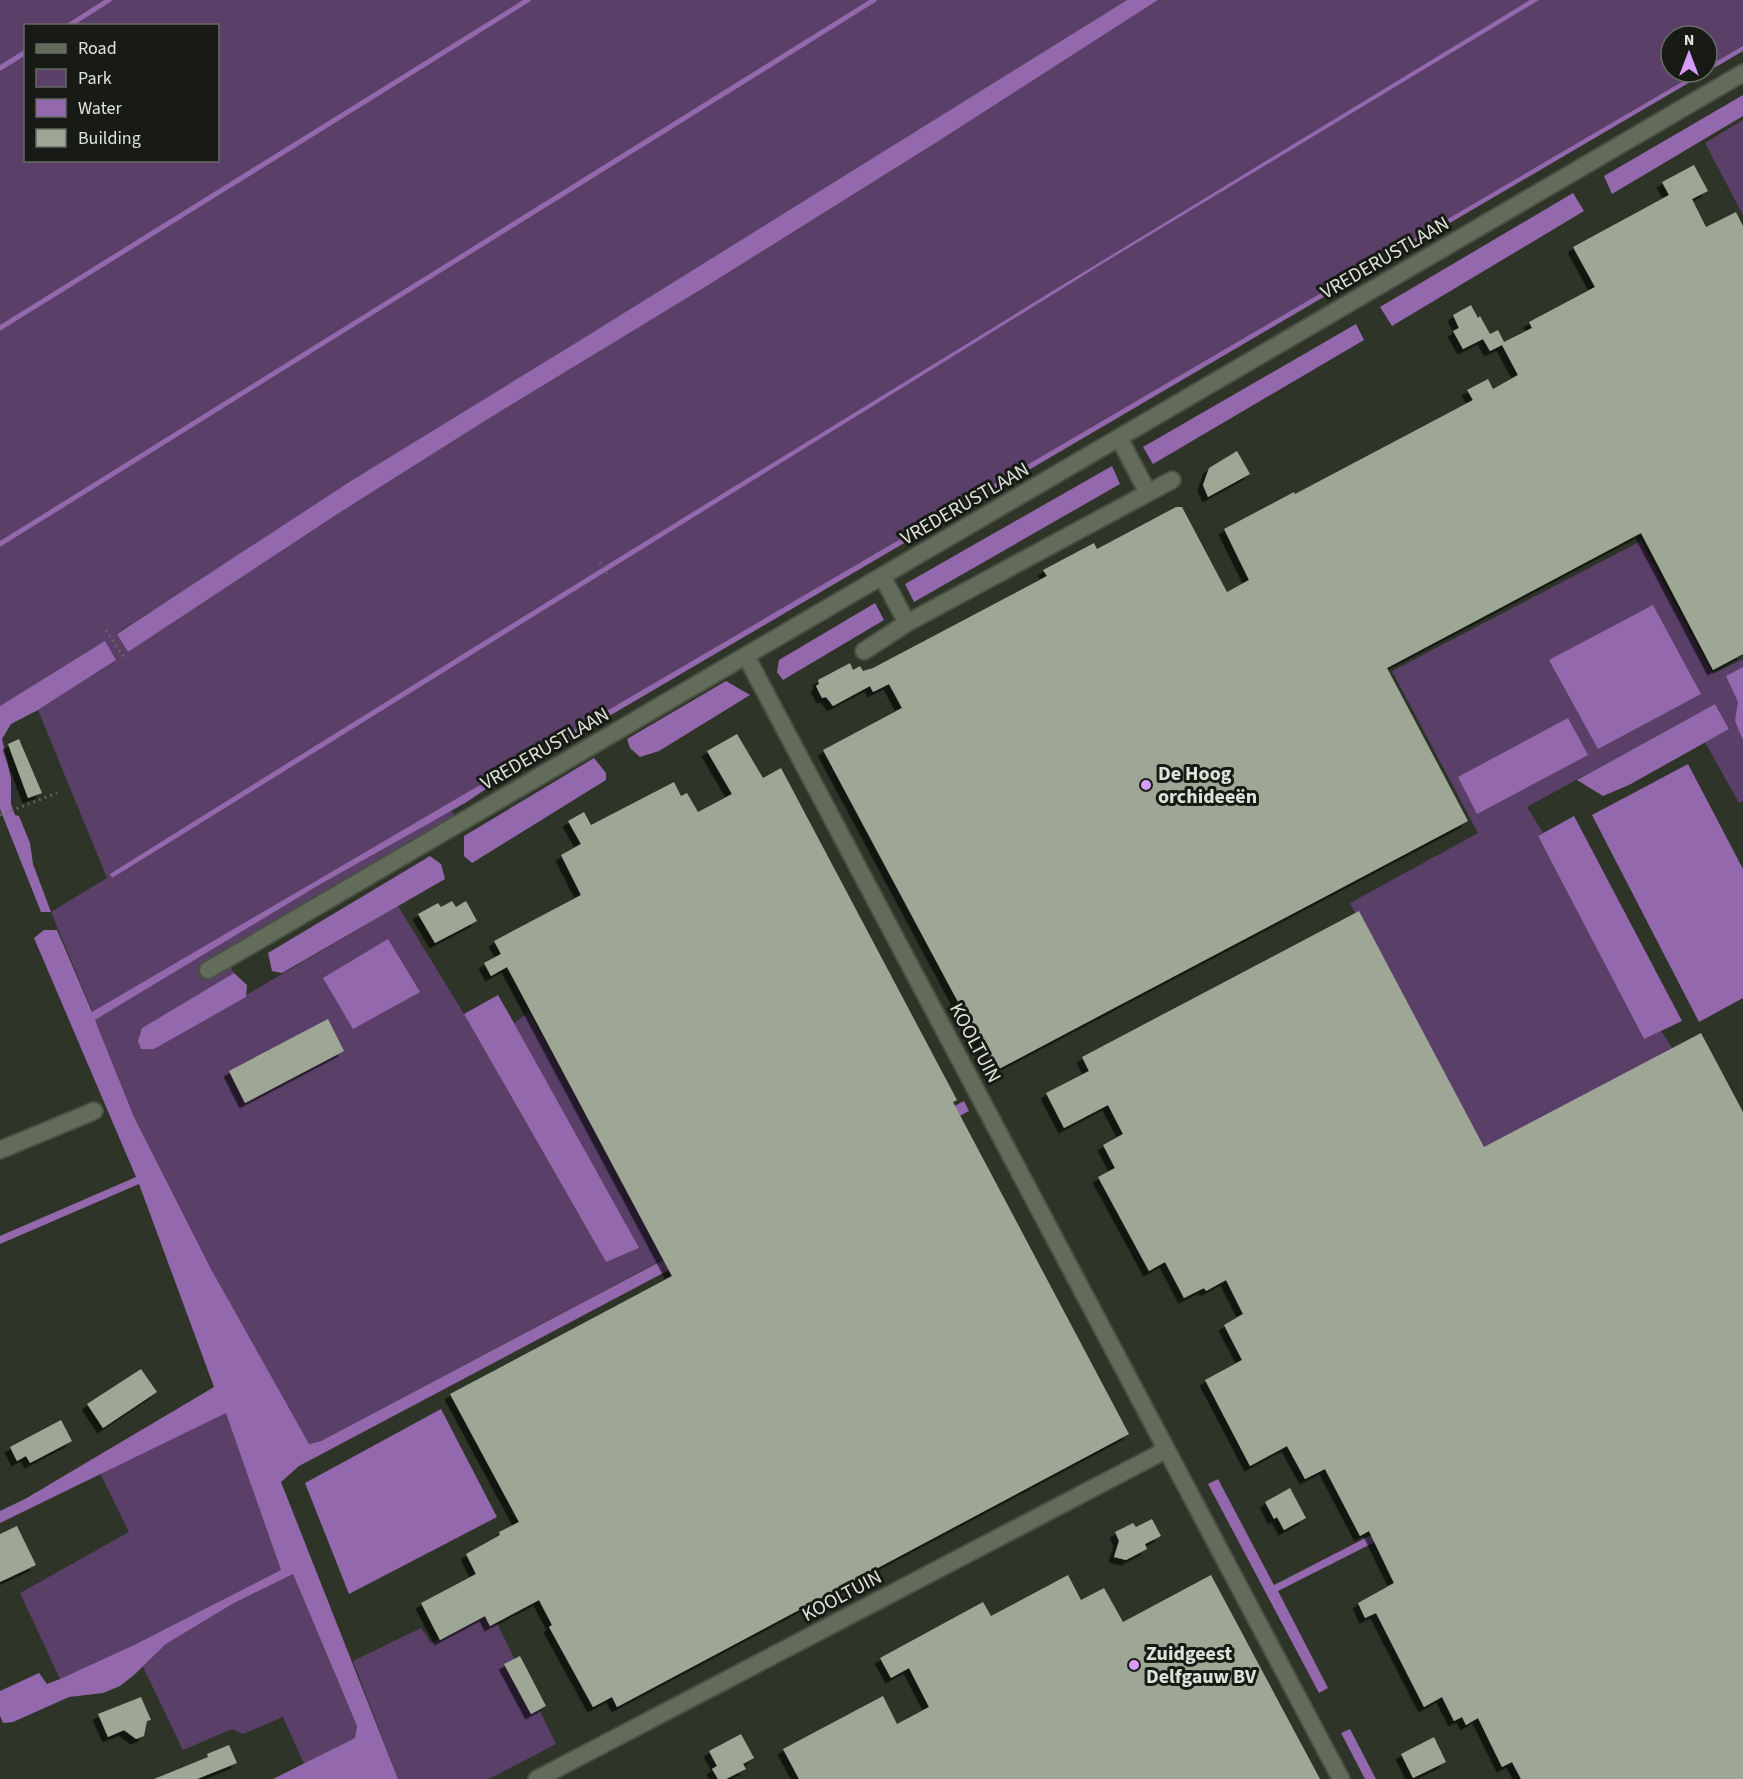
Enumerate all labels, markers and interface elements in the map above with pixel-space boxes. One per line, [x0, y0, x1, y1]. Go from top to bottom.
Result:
legend [24, 24, 219, 162]
north arrow [1659, 24, 1719, 84]
text: N [1684, 29, 1694, 51]
text: Road [78, 36, 117, 61]
text: Park [78, 66, 112, 91]
text: Water [78, 96, 122, 121]
text: Building [78, 126, 141, 151]
street label: VREDERUSTLAAN [1315, 210, 1455, 306]
street label: VREDERUSTLAAN [895, 456, 1035, 552]
street label: VREDERUSTLAAN [475, 701, 615, 797]
place label: De Hoog orchideeën [1158, 760, 1257, 811]
marker: De Hoog orchideeën [1139, 778, 1153, 792]
street label: KOOLTUIN [942, 998, 1008, 1088]
street label: KOOLTUIN [797, 1563, 887, 1629]
place label: Zuidgeest Delfgauw BV [1146, 1640, 1257, 1691]
marker: Zuidgeest Delfgauw BV [1127, 1658, 1141, 1672]

